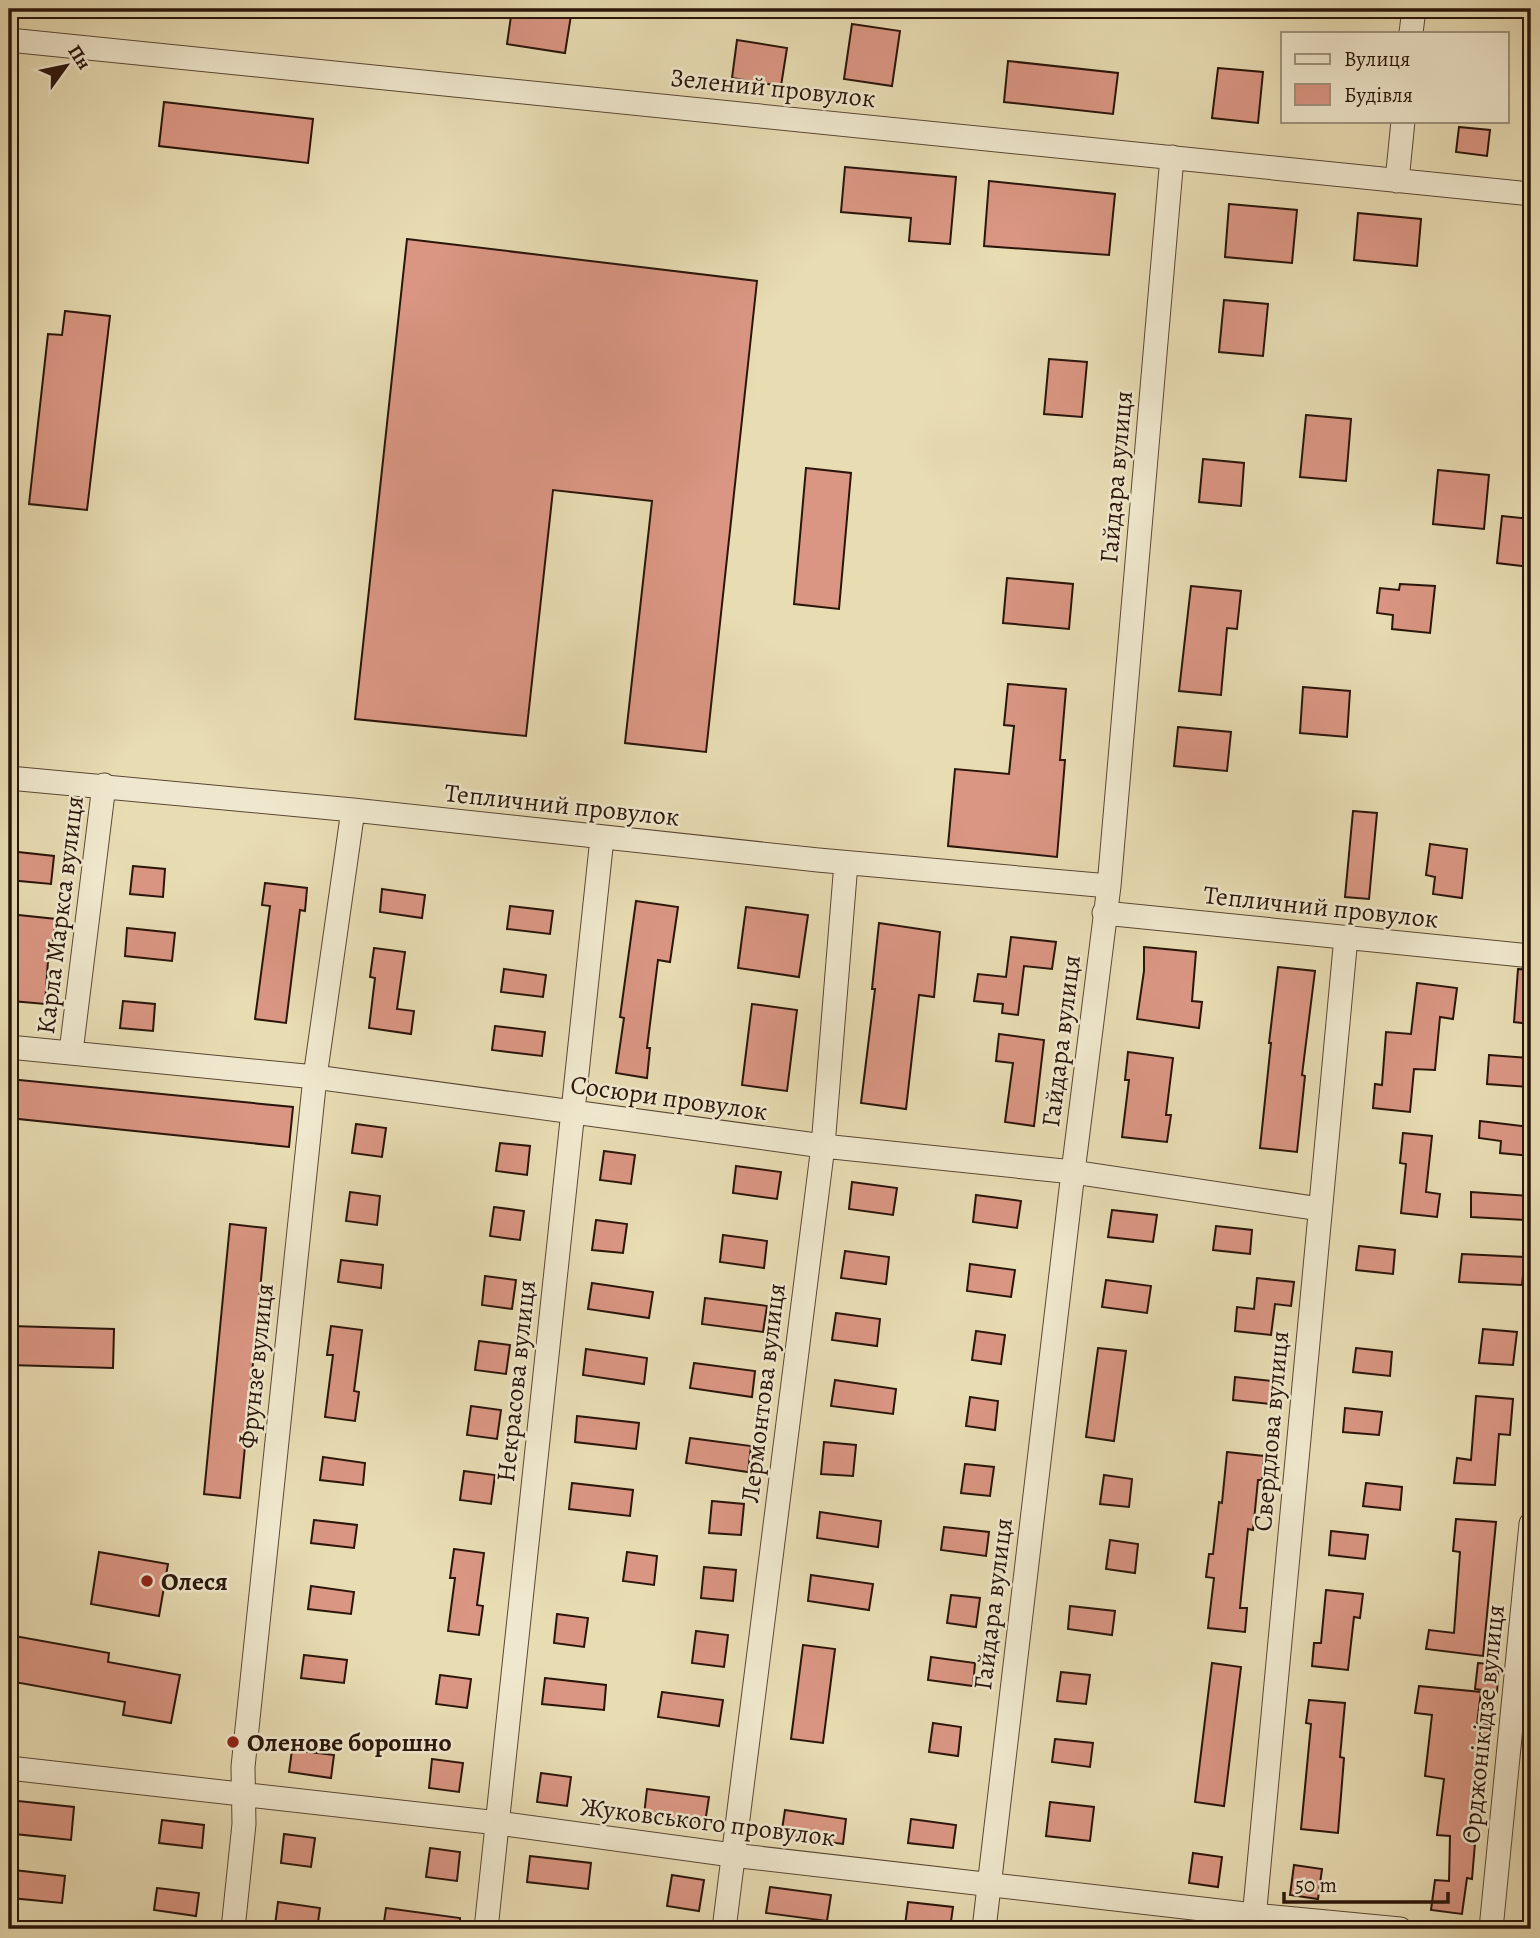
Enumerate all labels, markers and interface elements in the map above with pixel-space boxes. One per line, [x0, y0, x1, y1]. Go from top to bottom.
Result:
north arrow [32, 32, 102, 102]
legend [1281, 32, 1508, 122]
text: Пн [62, 40, 97, 75]
text: Вулиця [1344, 45, 1410, 73]
street label: Зелений провулок [669, 60, 877, 116]
text: Будівля [1344, 81, 1413, 109]
street label: Гайдара вулиця [1091, 389, 1141, 565]
street label: Тепличний провулок [443, 775, 681, 835]
street label: Карла Маркса вулиця [28, 794, 92, 1036]
street label: Тепличний провулок [1202, 877, 1440, 937]
street label: Гайдара вулиця [1033, 953, 1089, 1129]
street label: Сосюри провулок [568, 1067, 770, 1129]
street label: Некрасова вулиця [488, 1278, 544, 1484]
street label: Лермонтова вулиця [732, 1281, 794, 1505]
street label: Фрунзе вулиця [230, 1282, 282, 1450]
street label: Свердлова вулиця [1245, 1329, 1297, 1533]
street label: Гайдара вулиця [965, 1516, 1021, 1692]
place label: Олеся [161, 1564, 228, 1599]
marker: Олеся [139, 1573, 155, 1589]
street label: Орджонікідзе вулиця [1453, 1603, 1513, 1845]
place label: Оленове борошно [247, 1725, 452, 1760]
marker: Оленове борошно [225, 1734, 241, 1750]
street label: Жуковського провулок [579, 1789, 837, 1855]
scale bar [1284, 1861, 1449, 1905]
text: 50 m [1295, 1871, 1337, 1899]

